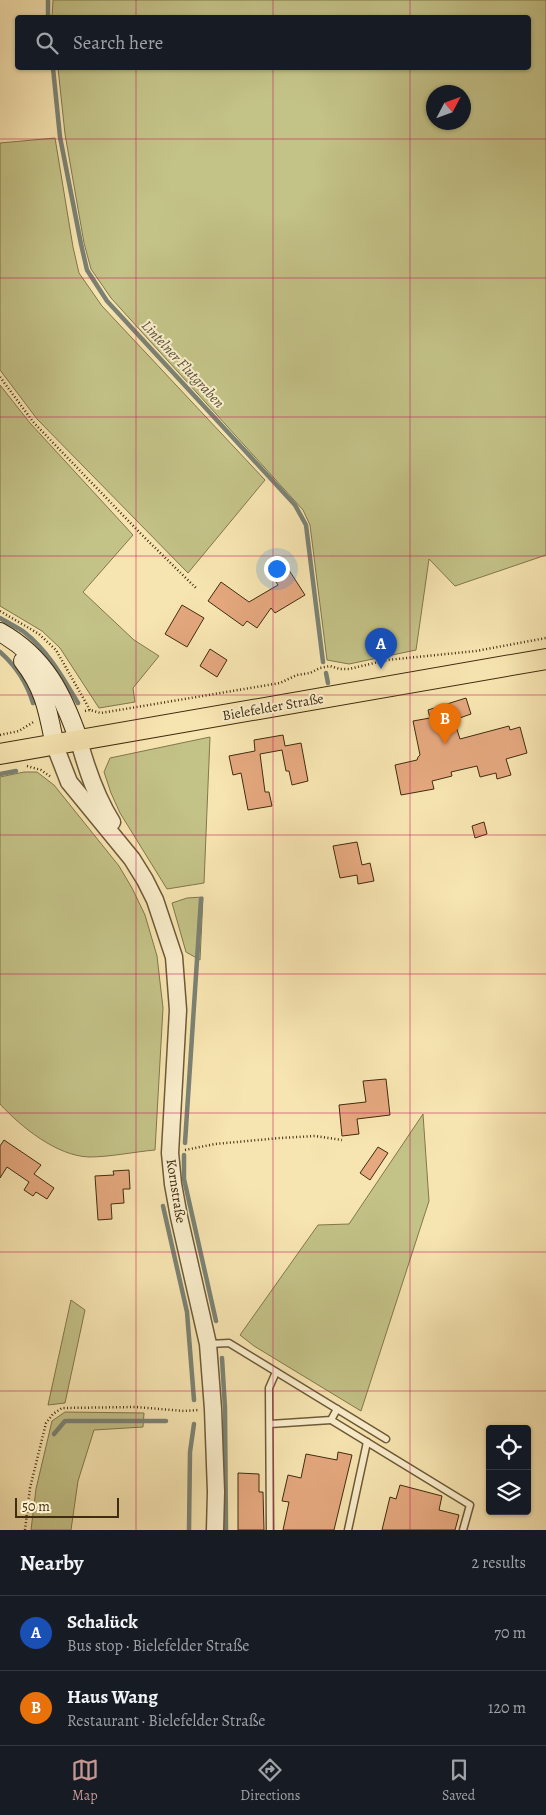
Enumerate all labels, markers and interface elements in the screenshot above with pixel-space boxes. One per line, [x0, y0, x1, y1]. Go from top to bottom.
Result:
search box [15, 15, 531, 70]
icon: search [33, 29, 61, 57]
text: Search here [73, 30, 163, 56]
north arrow [426, 85, 471, 130]
water label: Lintelner Flutgraben [137, 316, 229, 412]
your location [264, 556, 290, 582]
pin: A [365, 628, 397, 669]
street label: Bielefelder Straße [221, 689, 325, 725]
pin: B [429, 703, 461, 744]
street label: Kornstraße [162, 1157, 190, 1225]
map controls [486, 1425, 531, 1515]
button: locate [486, 1425, 531, 1470]
button: layers [486, 1470, 531, 1515]
scale bar [15, 1495, 119, 1518]
text: 50 m [22, 1497, 50, 1516]
text: Nearby [20, 1549, 83, 1577]
text: 2 results [471, 1552, 526, 1574]
text: Schalück [67, 1609, 138, 1635]
text: A [31, 1622, 41, 1644]
text: 70 m [494, 1622, 526, 1644]
text: Bus stop · Bielefelder Straße [67, 1635, 250, 1657]
text: Haus Wang [67, 1684, 158, 1710]
text: B [31, 1697, 41, 1719]
text: 120 m [488, 1697, 526, 1719]
text: Restaurant · Bielefelder Straße [67, 1710, 265, 1732]
tab: Map [71, 1756, 99, 1805]
tab: Directions [240, 1756, 300, 1805]
tab: Saved [442, 1756, 475, 1805]

